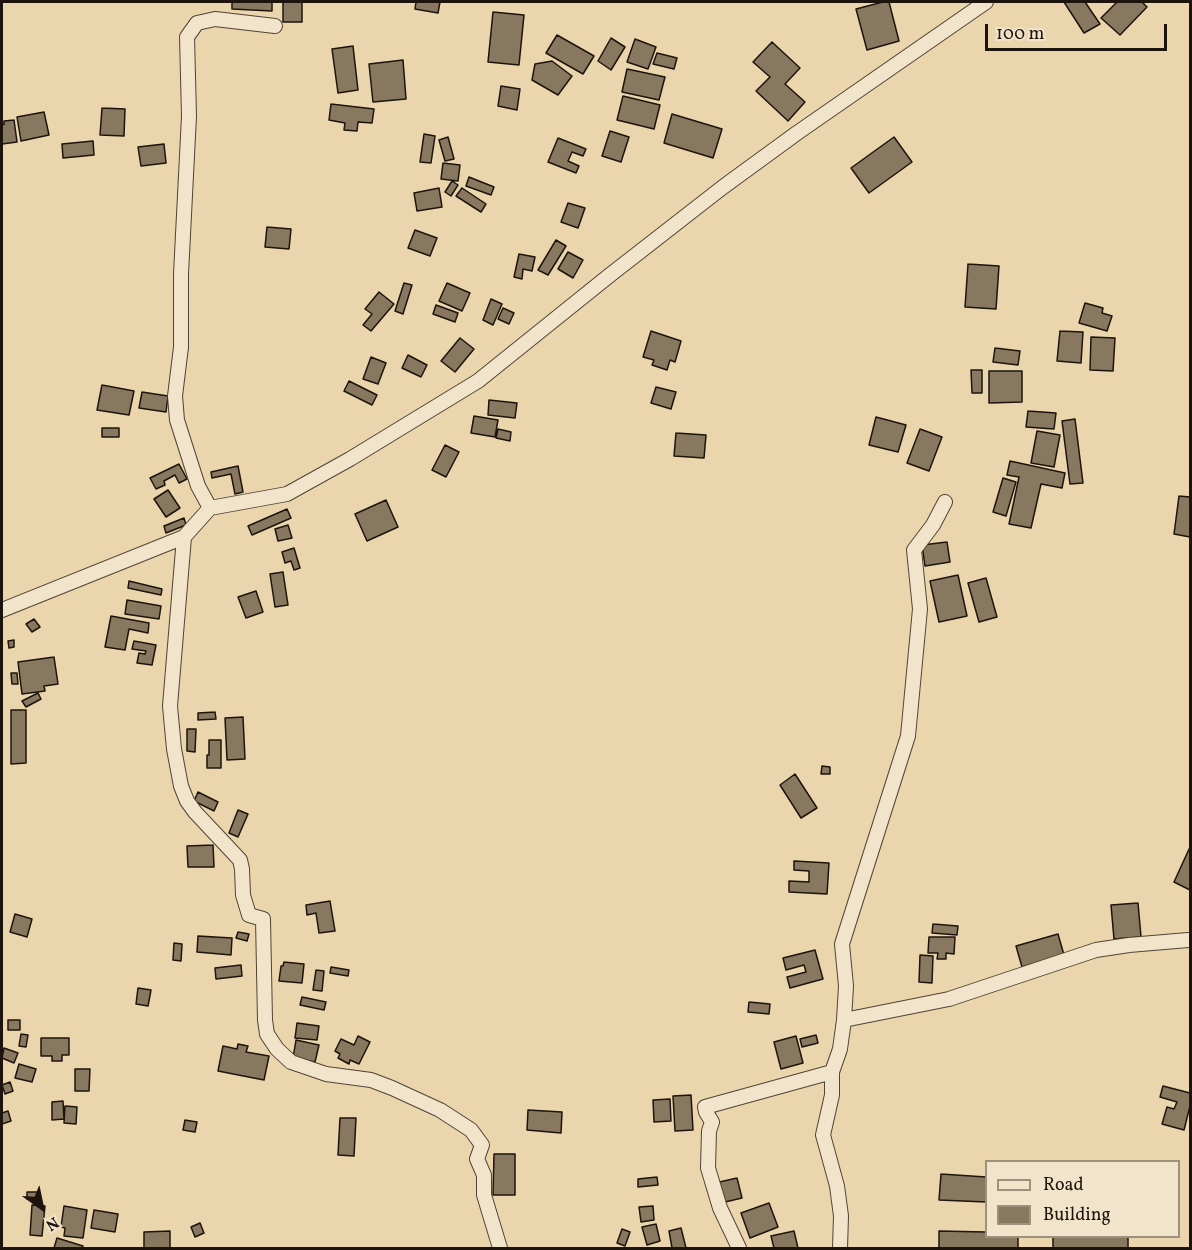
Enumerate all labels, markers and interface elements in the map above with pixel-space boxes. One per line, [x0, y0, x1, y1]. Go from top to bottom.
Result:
scale bar [988, 12, 1170, 50]
text: 100 m [996, 22, 1045, 47]
legend [985, 1160, 1180, 1238]
text: Road [1043, 1173, 1084, 1198]
north arrow [12, 1178, 72, 1238]
text: Building [1043, 1203, 1111, 1228]
text: N [41, 1211, 63, 1235]

